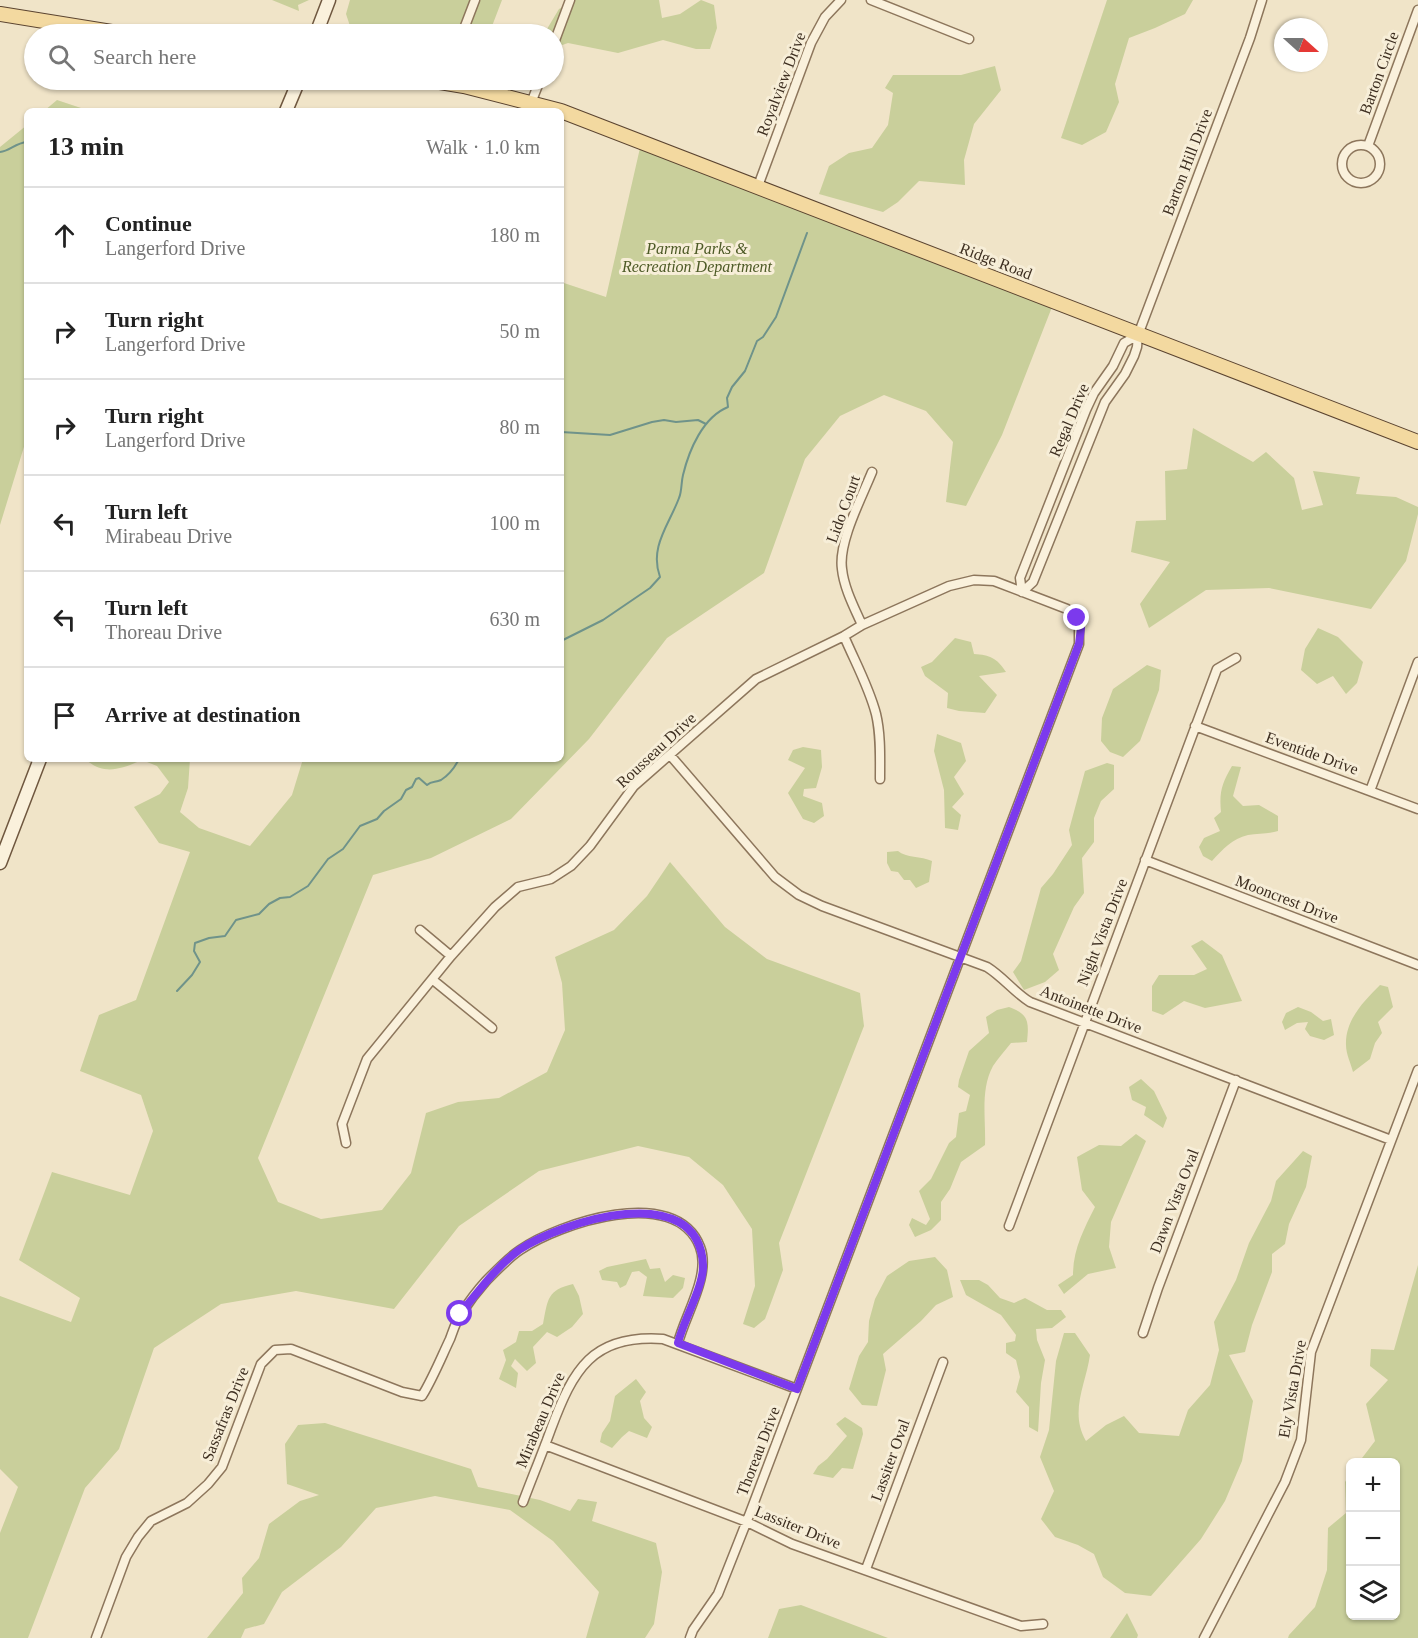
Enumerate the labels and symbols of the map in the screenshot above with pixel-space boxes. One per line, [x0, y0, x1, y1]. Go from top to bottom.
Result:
north arrow [1274, 18, 1328, 72]
street label: Barton Circle [1356, 29, 1402, 117]
street label: Royalview Drive [753, 30, 810, 139]
street label: Barton Hill Drive [1159, 106, 1215, 218]
street label: Ridge Road [957, 239, 1035, 283]
park label: Parma Parks & Recreation Department [621, 240, 773, 276]
street label: Regal Drive [1046, 381, 1093, 459]
street label: Lido Court [823, 472, 863, 545]
route end [1063, 604, 1089, 630]
street label: Rousseau Drive [613, 709, 699, 791]
street label: Eventide Drive [1263, 728, 1361, 778]
street label: Mooncrest Drive [1233, 872, 1341, 926]
street label: Night Vista Drive [1074, 876, 1131, 988]
street label: Antoinette Drive [1038, 982, 1144, 1036]
street label: Dawn Vista Oval [1146, 1146, 1202, 1255]
route start [446, 1300, 472, 1326]
street label: Ely Vista Drive [1275, 1339, 1310, 1439]
street label: Sassafras Drive [198, 1364, 252, 1464]
street label: Mirabeau Drive [512, 1370, 568, 1470]
street label: Thoreau Drive [733, 1404, 783, 1498]
street label: Lassiter Oval [867, 1416, 913, 1503]
street label: Lassiter Drive [753, 1502, 843, 1552]

